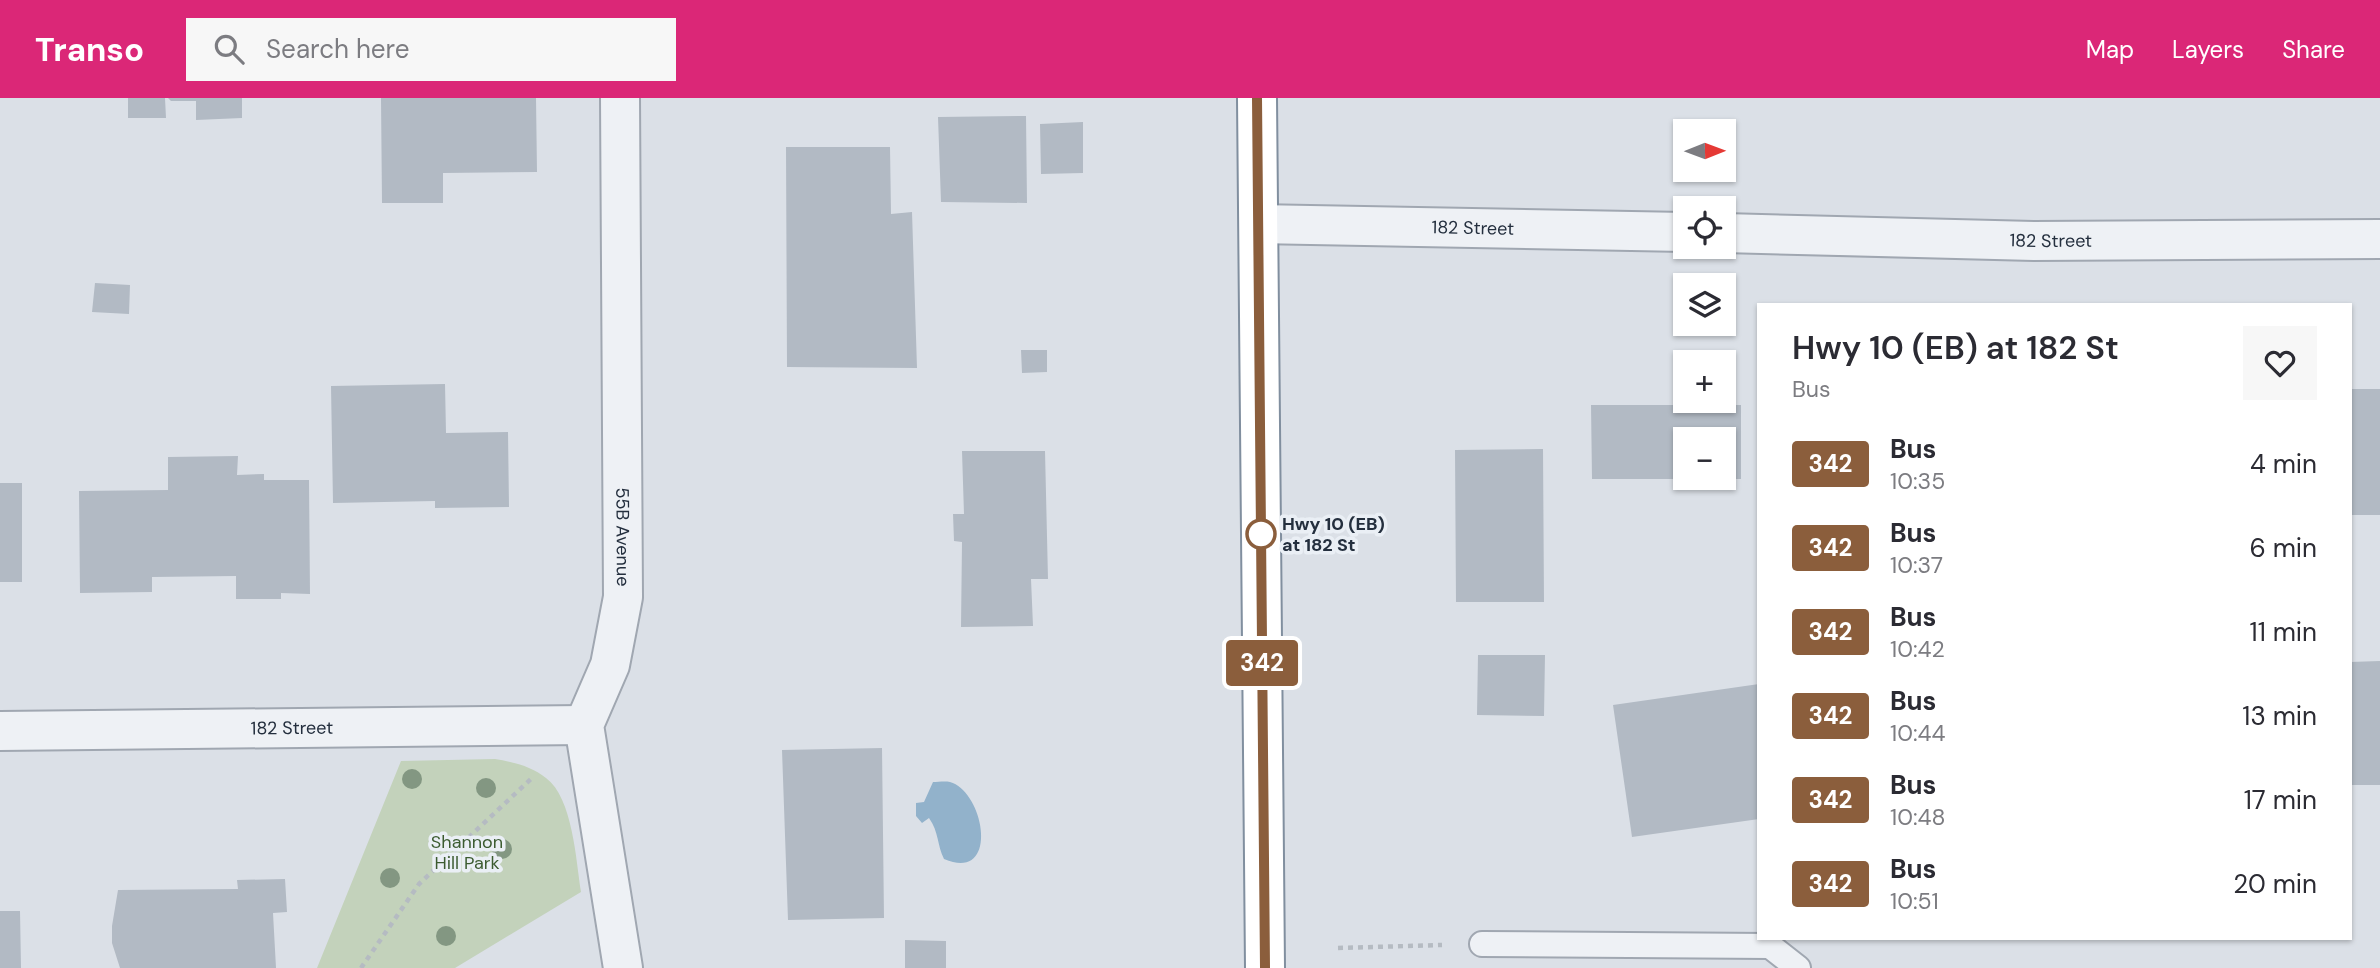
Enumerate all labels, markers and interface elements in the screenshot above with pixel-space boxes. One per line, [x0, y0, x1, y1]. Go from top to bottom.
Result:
search box [186, 18, 676, 81]
text: Transo [35, 28, 144, 71]
icon: search [210, 30, 248, 68]
text: Search here [266, 32, 410, 66]
text: Map [2086, 34, 2134, 65]
text: Layers [2172, 34, 2244, 65]
text: Share [2282, 34, 2345, 65]
north arrow [1673, 119, 1736, 182]
map controls [1673, 119, 1736, 490]
button: locate [1673, 196, 1736, 259]
street label: 182 Street [1431, 215, 1514, 241]
street label: 182 Street [2009, 228, 2092, 253]
button: layers [1673, 273, 1736, 336]
text: Hwy 10 (EB) at 182 St [1792, 326, 2119, 369]
button: heart [2243, 326, 2317, 400]
button: + [1673, 350, 1736, 413]
text: Bus [1792, 374, 1831, 404]
button: − [1673, 427, 1736, 490]
text: Bus [1890, 432, 1936, 466]
text: 4 min [2250, 447, 2317, 481]
text: 342 [1809, 448, 1852, 479]
text: 10:35 [1890, 466, 1945, 496]
street label: 55B Avenue [610, 487, 635, 586]
place label: Hwy 10 (EB) at 182 St [1282, 512, 1385, 557]
text: Bus [1890, 516, 1936, 550]
marker: Hwy 10 (EB) at 182 St [1246, 519, 1276, 549]
text: 6 min [2249, 531, 2317, 565]
text: 342 [1809, 532, 1852, 563]
text: 10:37 [1890, 550, 1943, 580]
text: Bus [1890, 600, 1936, 634]
text: 11 min [2250, 615, 2317, 649]
text: 342 [1809, 616, 1852, 647]
text: 10:42 [1890, 634, 1945, 664]
line badge: 342 [1222, 640, 1302, 686]
text: 342 [1240, 647, 1284, 678]
text: Bus [1890, 684, 1936, 718]
text: 13 min [2242, 699, 2317, 733]
text: 342 [1809, 700, 1852, 731]
street label: 182 Street [251, 716, 333, 740]
text: 10:44 [1890, 718, 1945, 748]
text: Bus [1890, 768, 1936, 802]
text: 17 min [2244, 783, 2317, 817]
text: 342 [1809, 784, 1852, 815]
text: 10:48 [1890, 802, 1946, 832]
park label: Shannon Hill Park [431, 830, 503, 875]
text: Bus [1890, 852, 1936, 886]
text: 20 min [2233, 867, 2317, 901]
text: 342 [1809, 868, 1852, 899]
text: 10:51 [1890, 886, 1939, 916]

